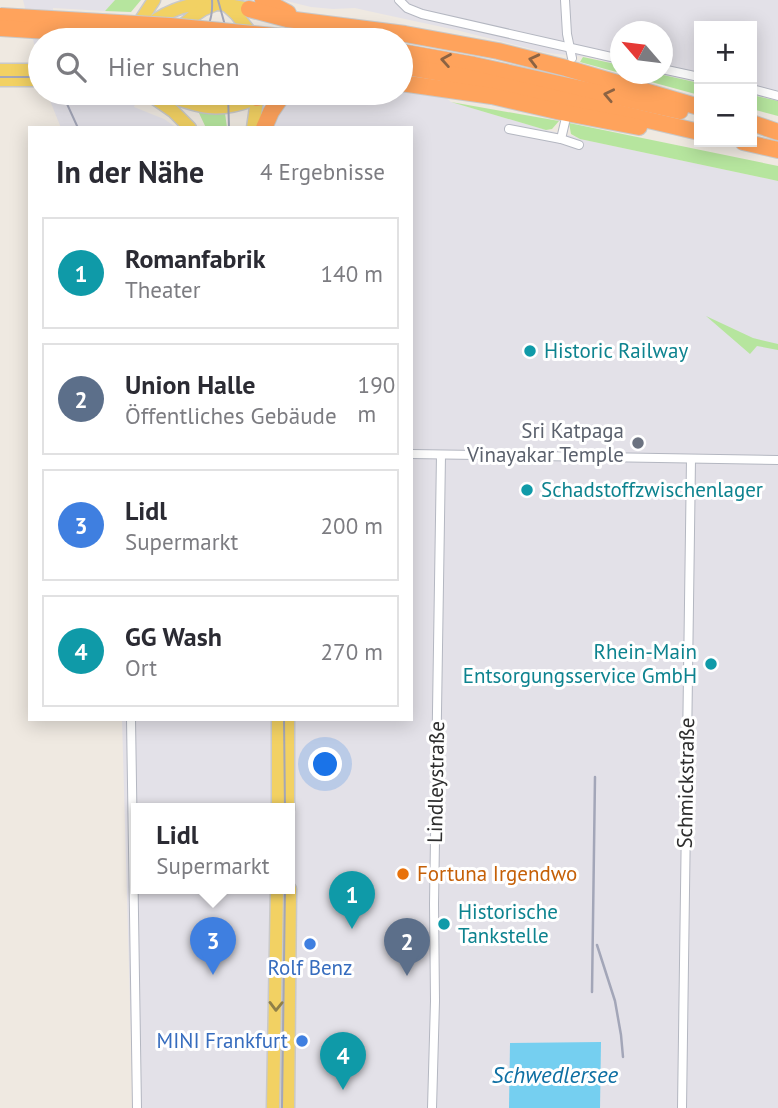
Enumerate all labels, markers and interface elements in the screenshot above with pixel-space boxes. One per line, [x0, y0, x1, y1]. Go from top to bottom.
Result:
north arrow [610, 21, 673, 84]
map controls [694, 21, 757, 147]
button: + [694, 21, 757, 84]
search box [28, 28, 413, 105]
icon: search [52, 48, 90, 86]
text: Hier suchen [108, 50, 240, 83]
one-way arrow [440, 53, 452, 68]
one-way arrow [528, 54, 540, 68]
button: − [694, 84, 757, 147]
one-way arrow [603, 89, 615, 104]
text: In der Nähe [56, 152, 204, 191]
text: 4 Ergebnisse [260, 157, 385, 186]
text: Romanfabrik [125, 242, 265, 275]
text: 1 [74, 259, 88, 288]
text: 140 m [321, 259, 383, 288]
text: Theater [125, 275, 201, 304]
place label: Historic Railway [544, 337, 688, 364]
marker: Historic Railway [522, 343, 538, 359]
text: Union Halle [125, 368, 256, 401]
text: 190 m [358, 370, 395, 428]
text: 2 [74, 385, 88, 414]
text: Öffentliches Gebäude [125, 401, 337, 430]
place label: Sri Katpaga Vinayakar Temple [466, 417, 624, 468]
marker: Sri Katpaga Vinayakar Temple [630, 435, 646, 451]
place label: Schadstoffzwischenlager [541, 476, 763, 503]
marker: Schadstoffzwischenlager [519, 482, 535, 498]
text: Lidl [125, 494, 167, 527]
text: 3 [74, 511, 88, 540]
text: 200 m [321, 511, 383, 540]
text: Supermarkt [125, 527, 238, 556]
text: GG Wash [125, 620, 222, 653]
text: 4 [74, 637, 88, 666]
text: 270 m [321, 637, 383, 666]
place label: Rhein-Main Entsorgungsservice GmbH [463, 638, 697, 689]
text: Ort [125, 653, 157, 682]
marker: Rhein-Main Entsorgungsservice GmbH [703, 656, 719, 672]
street label: Schmickstraße [671, 717, 700, 849]
street label: Lindleystraße [421, 721, 450, 843]
your location [308, 747, 342, 781]
popup [131, 803, 295, 894]
text: Lidl [156, 818, 198, 851]
text: Supermarkt [156, 851, 270, 880]
place label: Fortuna Irgendwo [417, 860, 577, 887]
marker: Fortuna Irgendwo [395, 866, 411, 882]
pin: 1 [329, 871, 375, 929]
place label: Historische Tankstelle [458, 898, 558, 949]
marker: Historische Tankstelle [436, 916, 452, 932]
pin: 3 [190, 917, 236, 975]
pin: 2 [384, 918, 430, 976]
marker: Rolf Benz [302, 936, 318, 952]
place label: Rolf Benz [268, 954, 353, 981]
one-way arrow [268, 1001, 283, 1012]
place label: MINI Frankfurt [157, 1027, 288, 1054]
pin: 4 [320, 1032, 366, 1090]
marker: MINI Frankfurt [294, 1033, 310, 1049]
water label: Schwedlersee [492, 1060, 619, 1089]

